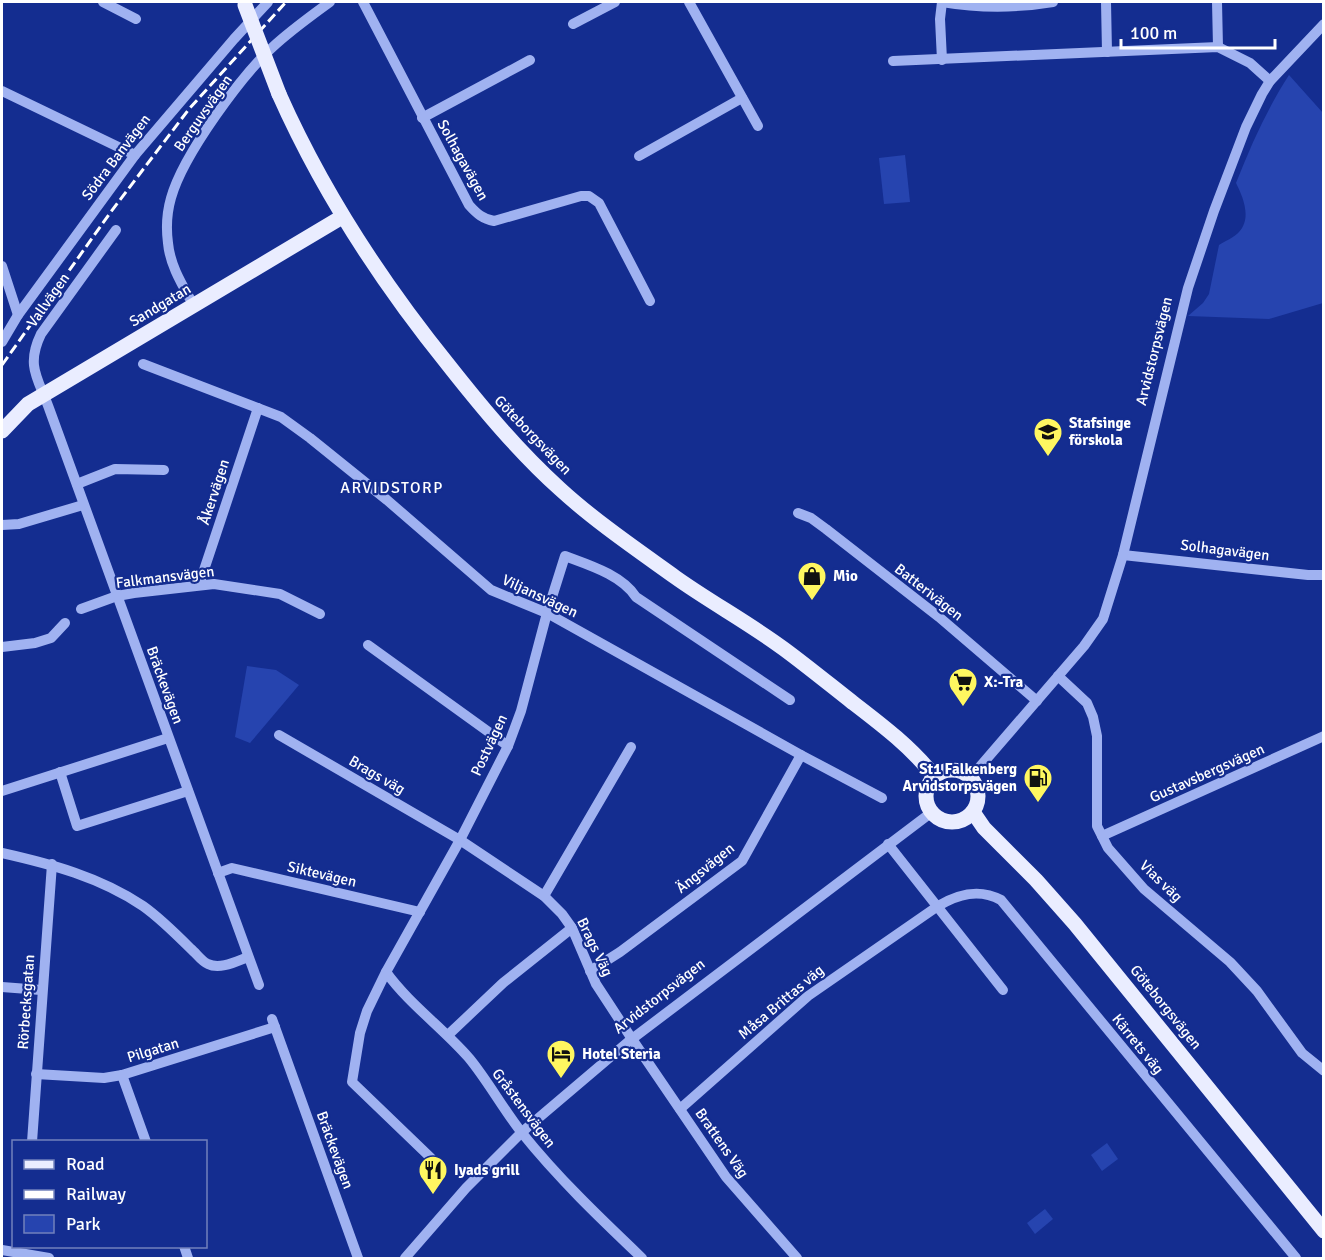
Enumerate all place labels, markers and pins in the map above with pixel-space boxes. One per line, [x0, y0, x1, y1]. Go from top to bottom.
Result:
place label: Stafsinge förskola [1068, 414, 1131, 449]
school or university icon: Stafsinge förskola [1032, 416, 1064, 458]
shop icon: Mio [796, 560, 828, 602]
place label: Mio [833, 567, 858, 585]
supermarket icon: X:-Tra [947, 666, 979, 708]
place label: X:-Tra [984, 673, 1023, 691]
place label: St1 Falkenberg Arvidstorpsvägen [902, 760, 1017, 795]
fuel station icon: St1 Falkenberg Arvidstorpsvägen [1022, 762, 1054, 804]
hotel icon: Hotel Steria [545, 1038, 577, 1080]
place label: Hotel Steria [582, 1045, 661, 1063]
restaurant icon: Iyads grill [417, 1154, 449, 1196]
place label: Iyads grill [454, 1161, 520, 1179]

